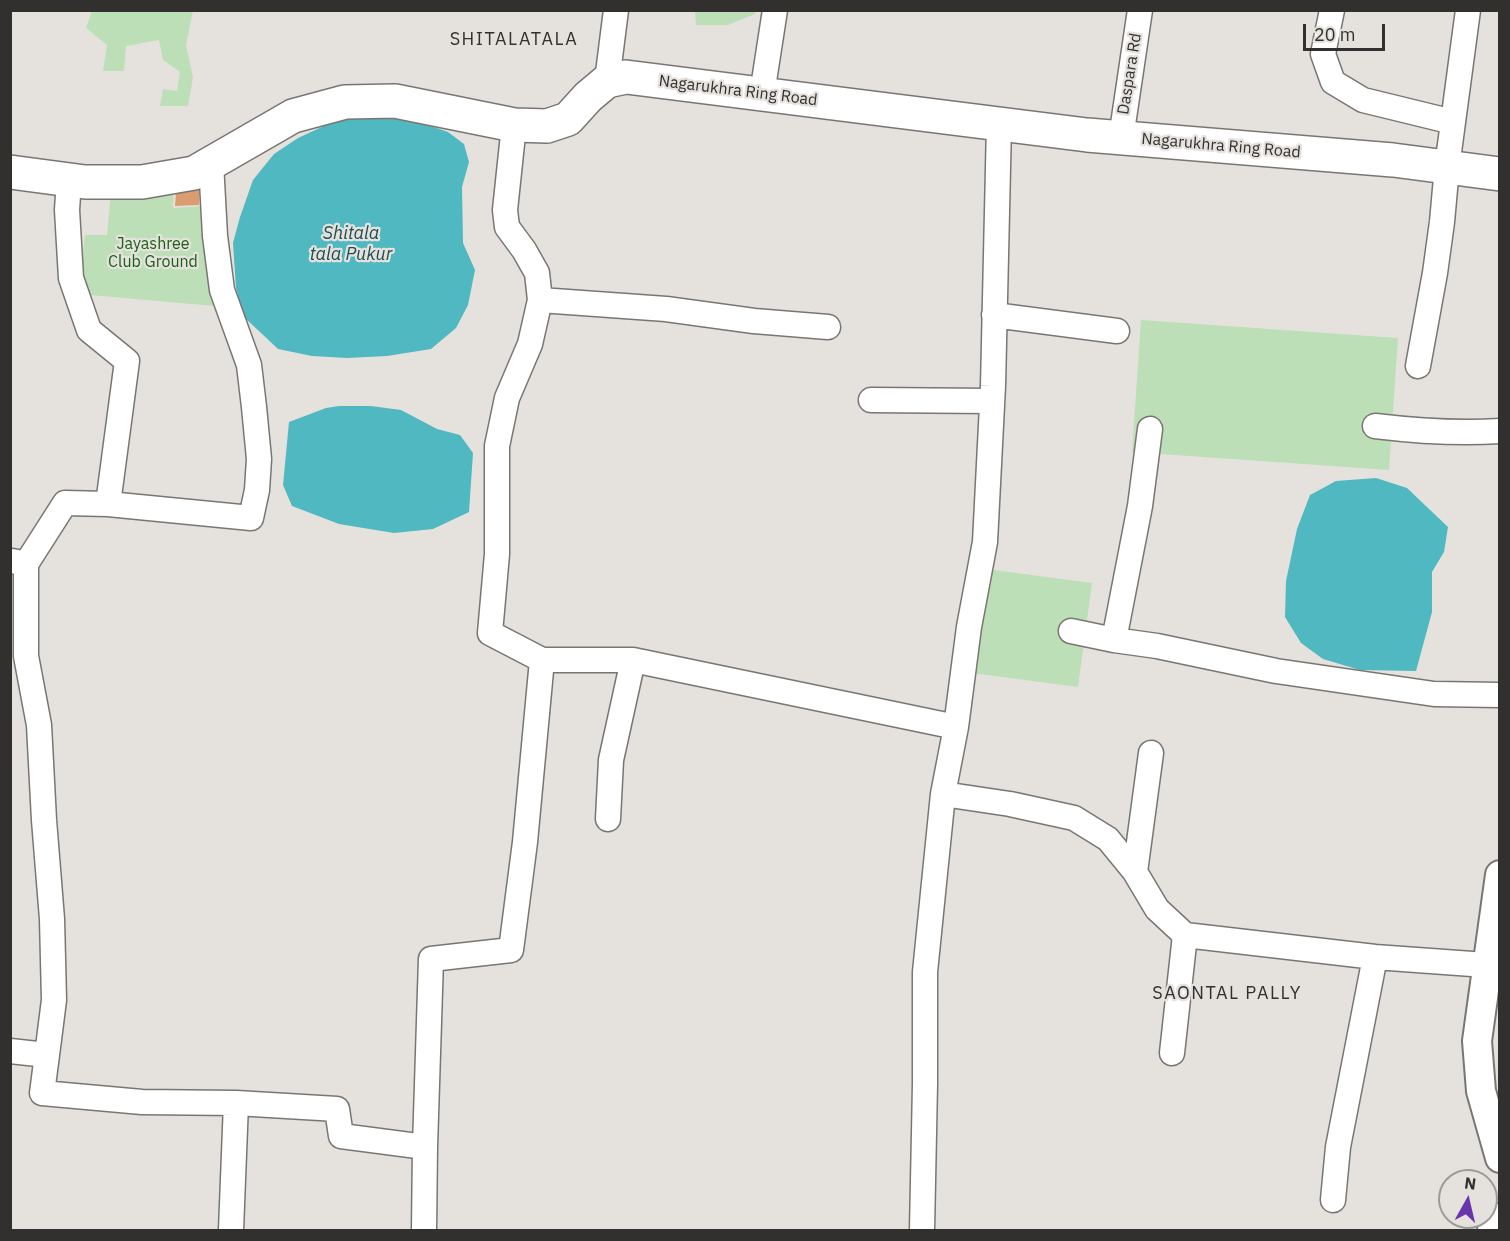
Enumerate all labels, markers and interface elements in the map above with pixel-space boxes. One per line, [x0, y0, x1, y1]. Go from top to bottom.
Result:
scale bar [1306, 12, 1388, 50]
text: 20 m [1314, 23, 1356, 46]
district label: SHITALATALA [450, 29, 578, 51]
street label: Daspara Rd [1114, 32, 1146, 116]
street label: Nagarukhra Ring Road [658, 72, 818, 110]
street label: Nagarukhra Ring Road [1141, 129, 1301, 163]
water label: Shitala tala Pukur [310, 223, 392, 266]
park label: Jayashree Club Ground [108, 234, 198, 272]
district label: SAONTAL PALLY [1152, 983, 1302, 1005]
north arrow [1438, 1169, 1498, 1229]
text: N [1463, 1172, 1477, 1194]

